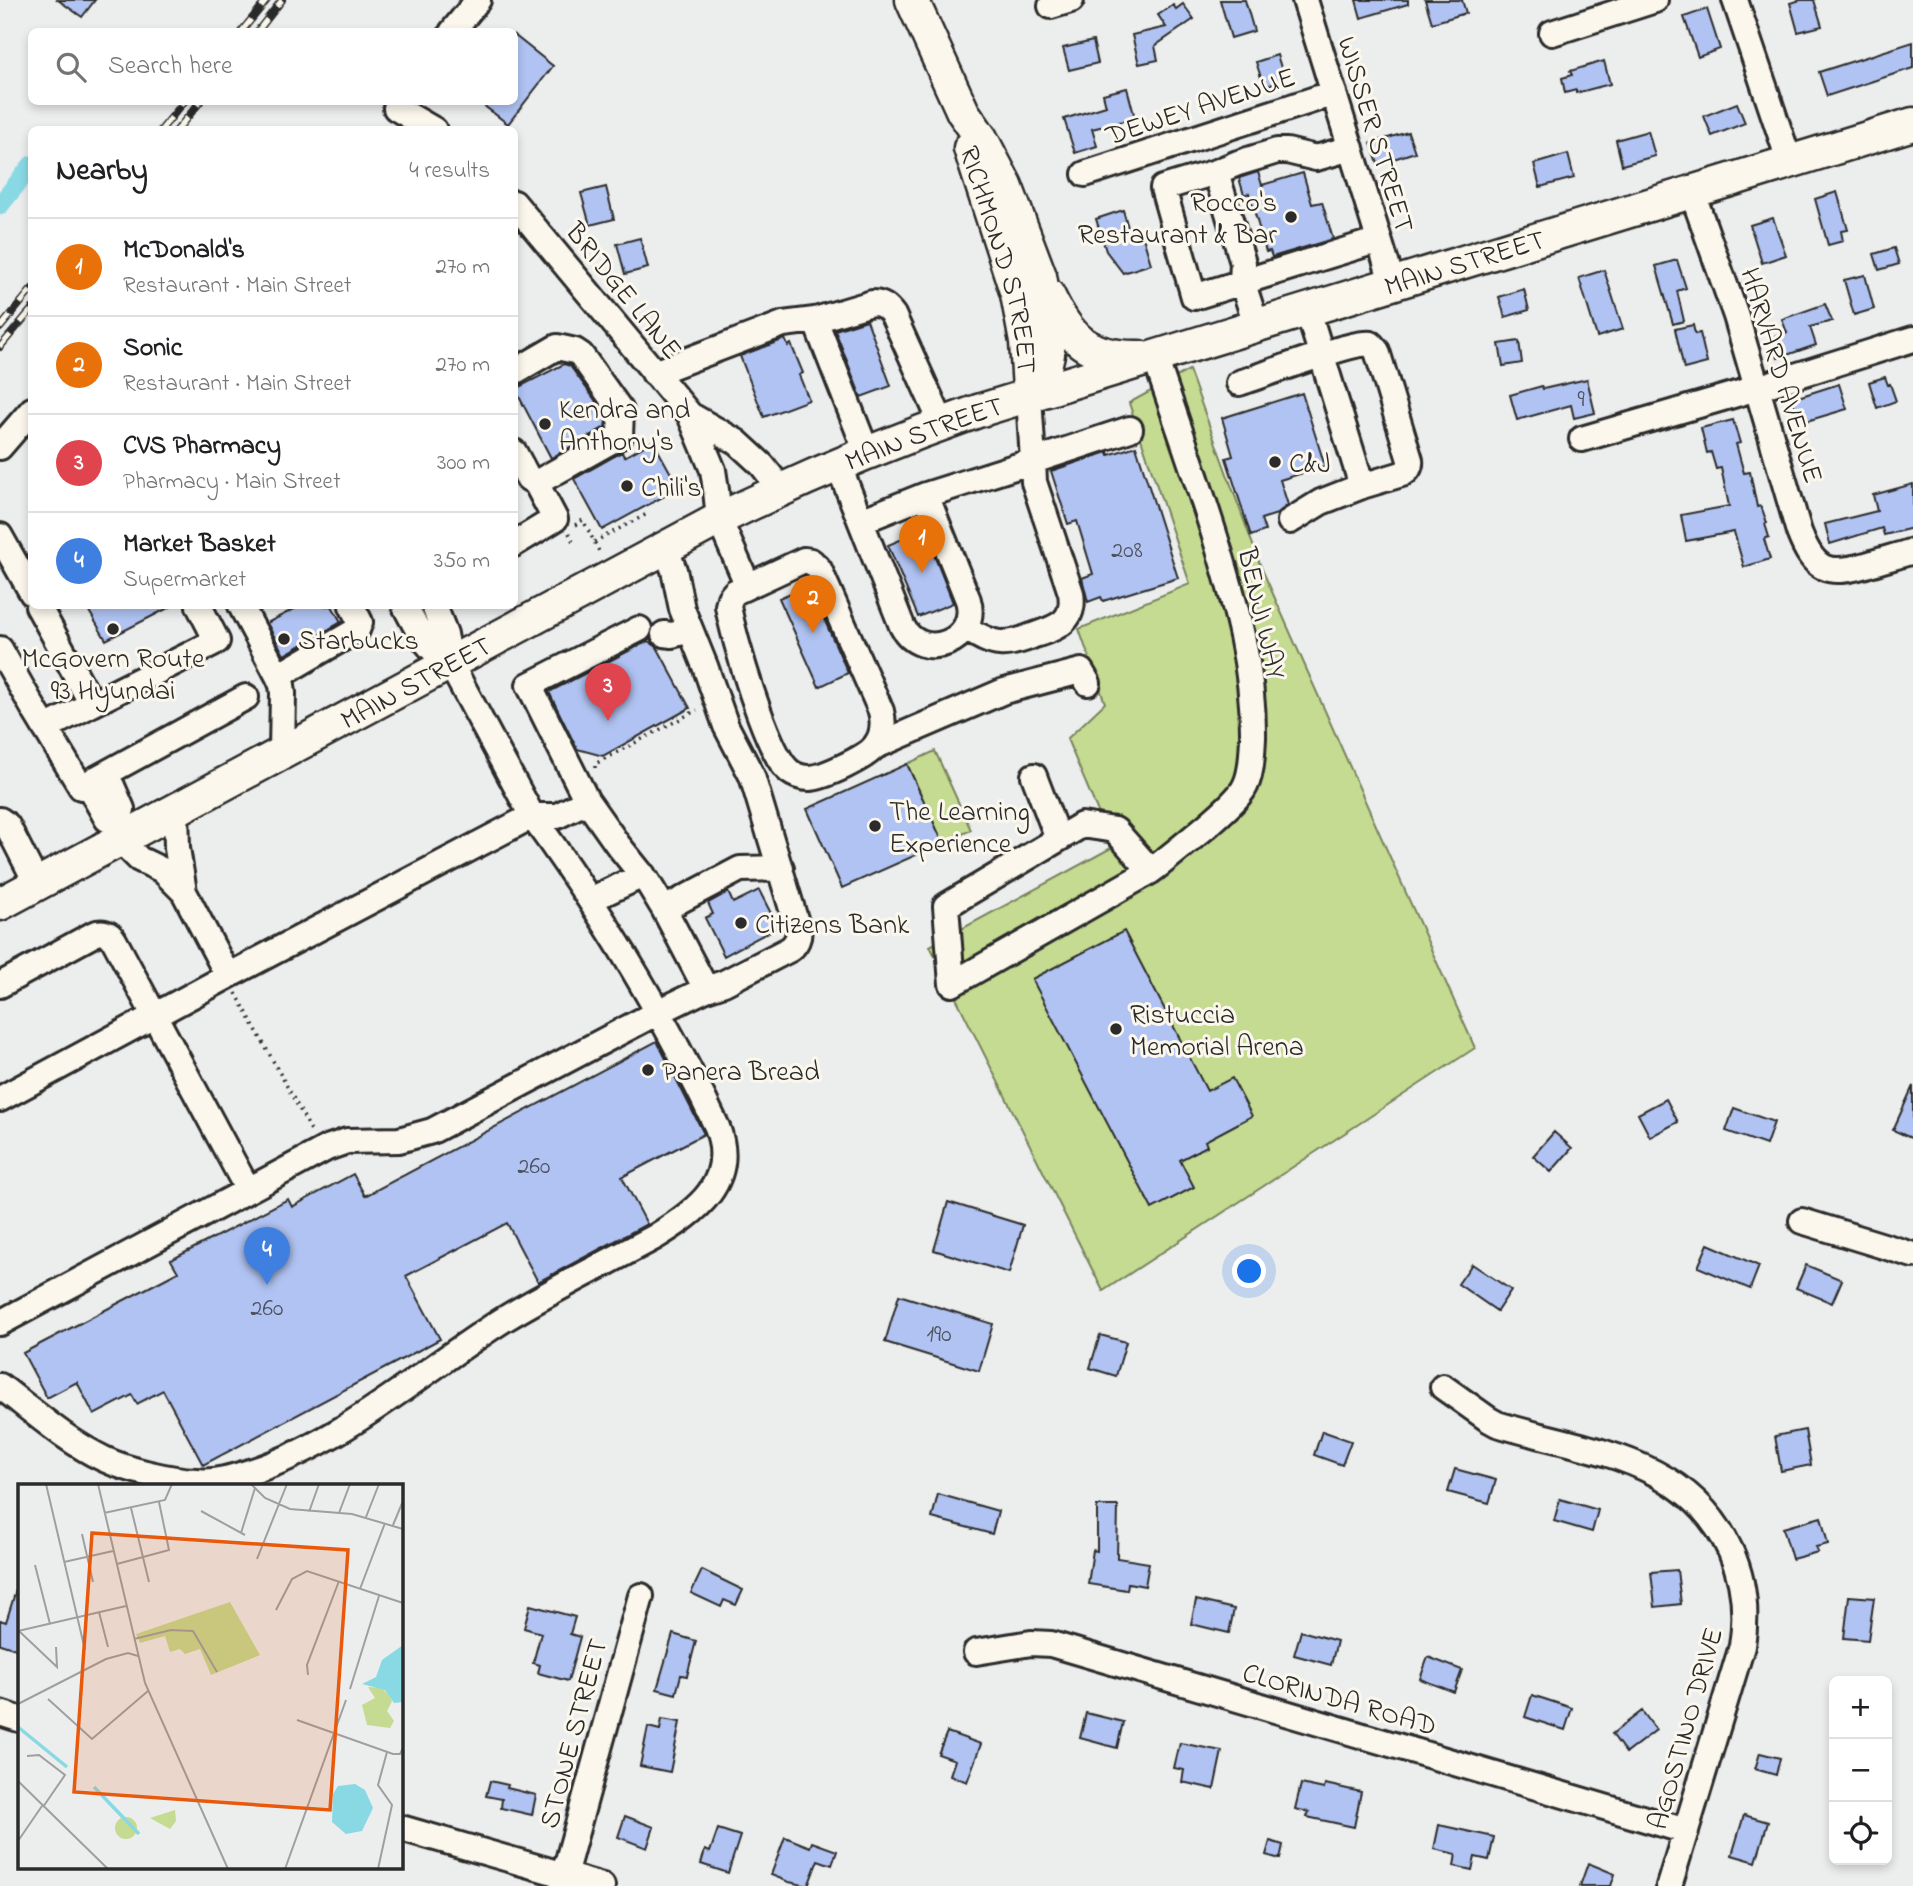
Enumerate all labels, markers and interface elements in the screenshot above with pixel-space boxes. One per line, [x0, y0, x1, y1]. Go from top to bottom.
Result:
search box [28, 28, 518, 105]
street label: WISSER STREET [1324, 32, 1423, 238]
icon: search [52, 48, 90, 86]
text: Search here [108, 48, 233, 86]
street label: DEWEY AVENUE [1100, 58, 1301, 159]
street label: RICHMOND STREET [947, 141, 1045, 375]
text: Nearby [56, 150, 148, 194]
text: 4 results [409, 155, 490, 188]
place label: Rocco's Restaurant & Bar [1078, 184, 1277, 257]
marker: Rocco's Restaurant & Bar [1283, 209, 1299, 225]
street label: BRIDGE LANE [553, 214, 691, 370]
street label: MAIN STREET [1380, 221, 1551, 309]
text: McDonald's [123, 232, 245, 270]
text: 1 [75, 251, 83, 284]
text: 270 m [436, 251, 490, 284]
street label: HARVARD AVENUE [1727, 263, 1832, 489]
text: Restaurant · Main Street [123, 270, 352, 303]
text: Sonic [123, 330, 182, 368]
text: 2 [73, 349, 85, 382]
text: 270 m [436, 349, 490, 382]
text: Restaurant · Main Street [123, 368, 352, 401]
house number: 9 [1577, 383, 1585, 418]
street label: MAIN STREET [839, 387, 1009, 484]
place label: Kendra and Anthony's [559, 391, 690, 464]
marker: Kendra and Anthony's [537, 416, 553, 432]
text: CVS Pharmacy [123, 428, 281, 466]
place label: C&J [1289, 445, 1331, 486]
text: 3 [74, 447, 84, 480]
text: 300 m [437, 447, 490, 480]
marker: C&J [1267, 454, 1283, 470]
text: Pharmacy · Main Street [123, 466, 341, 499]
place label: Chili's [641, 469, 702, 510]
marker: Chili's [619, 478, 635, 494]
pin: 1 [899, 515, 945, 573]
text: Market Basket [123, 526, 276, 564]
house number: 208 [1111, 534, 1143, 569]
street label: BENJI WAY [1224, 543, 1295, 684]
text: 4 [74, 545, 84, 578]
text: 350 m [434, 545, 490, 578]
text: Supermarket [123, 564, 246, 597]
pin: 2 [790, 575, 836, 633]
marker: McGovern Route 93 Hyundai [105, 621, 121, 637]
place label: Starbucks [298, 622, 419, 663]
street label: MAIN STREET [334, 627, 500, 742]
marker: Starbucks [276, 631, 292, 647]
place label: McGovern Route 93 Hyundai [21, 640, 205, 713]
pin: 3 [585, 663, 631, 721]
place label: The Learning Experience [889, 793, 1030, 866]
marker: The Learning Experience [867, 818, 883, 834]
place label: Citizens Bank [755, 906, 910, 947]
marker: Citizens Bank [733, 915, 749, 931]
place label: Ristuccia Memorial Arena [1130, 996, 1304, 1069]
marker: Ristuccia Memorial Arena [1108, 1021, 1124, 1037]
place label: Panera Bread [662, 1053, 820, 1094]
marker: Panera Bread [640, 1062, 656, 1078]
house number: 260 [518, 1150, 550, 1185]
pin: 4 [244, 1227, 290, 1285]
your location [1232, 1254, 1266, 1288]
house number: 260 [251, 1292, 283, 1327]
house number: 190 [926, 1318, 952, 1353]
inset map [18, 1484, 402, 1868]
street label: AGOSTINO DRIVE [1639, 1623, 1736, 1835]
street label: STONE STREET [530, 1635, 620, 1833]
street label: CLORINDA ROAD [1237, 1654, 1441, 1749]
map controls [1829, 1676, 1892, 1865]
button: + [1829, 1676, 1892, 1739]
button: − [1829, 1739, 1892, 1802]
button: locate [1829, 1802, 1892, 1865]

